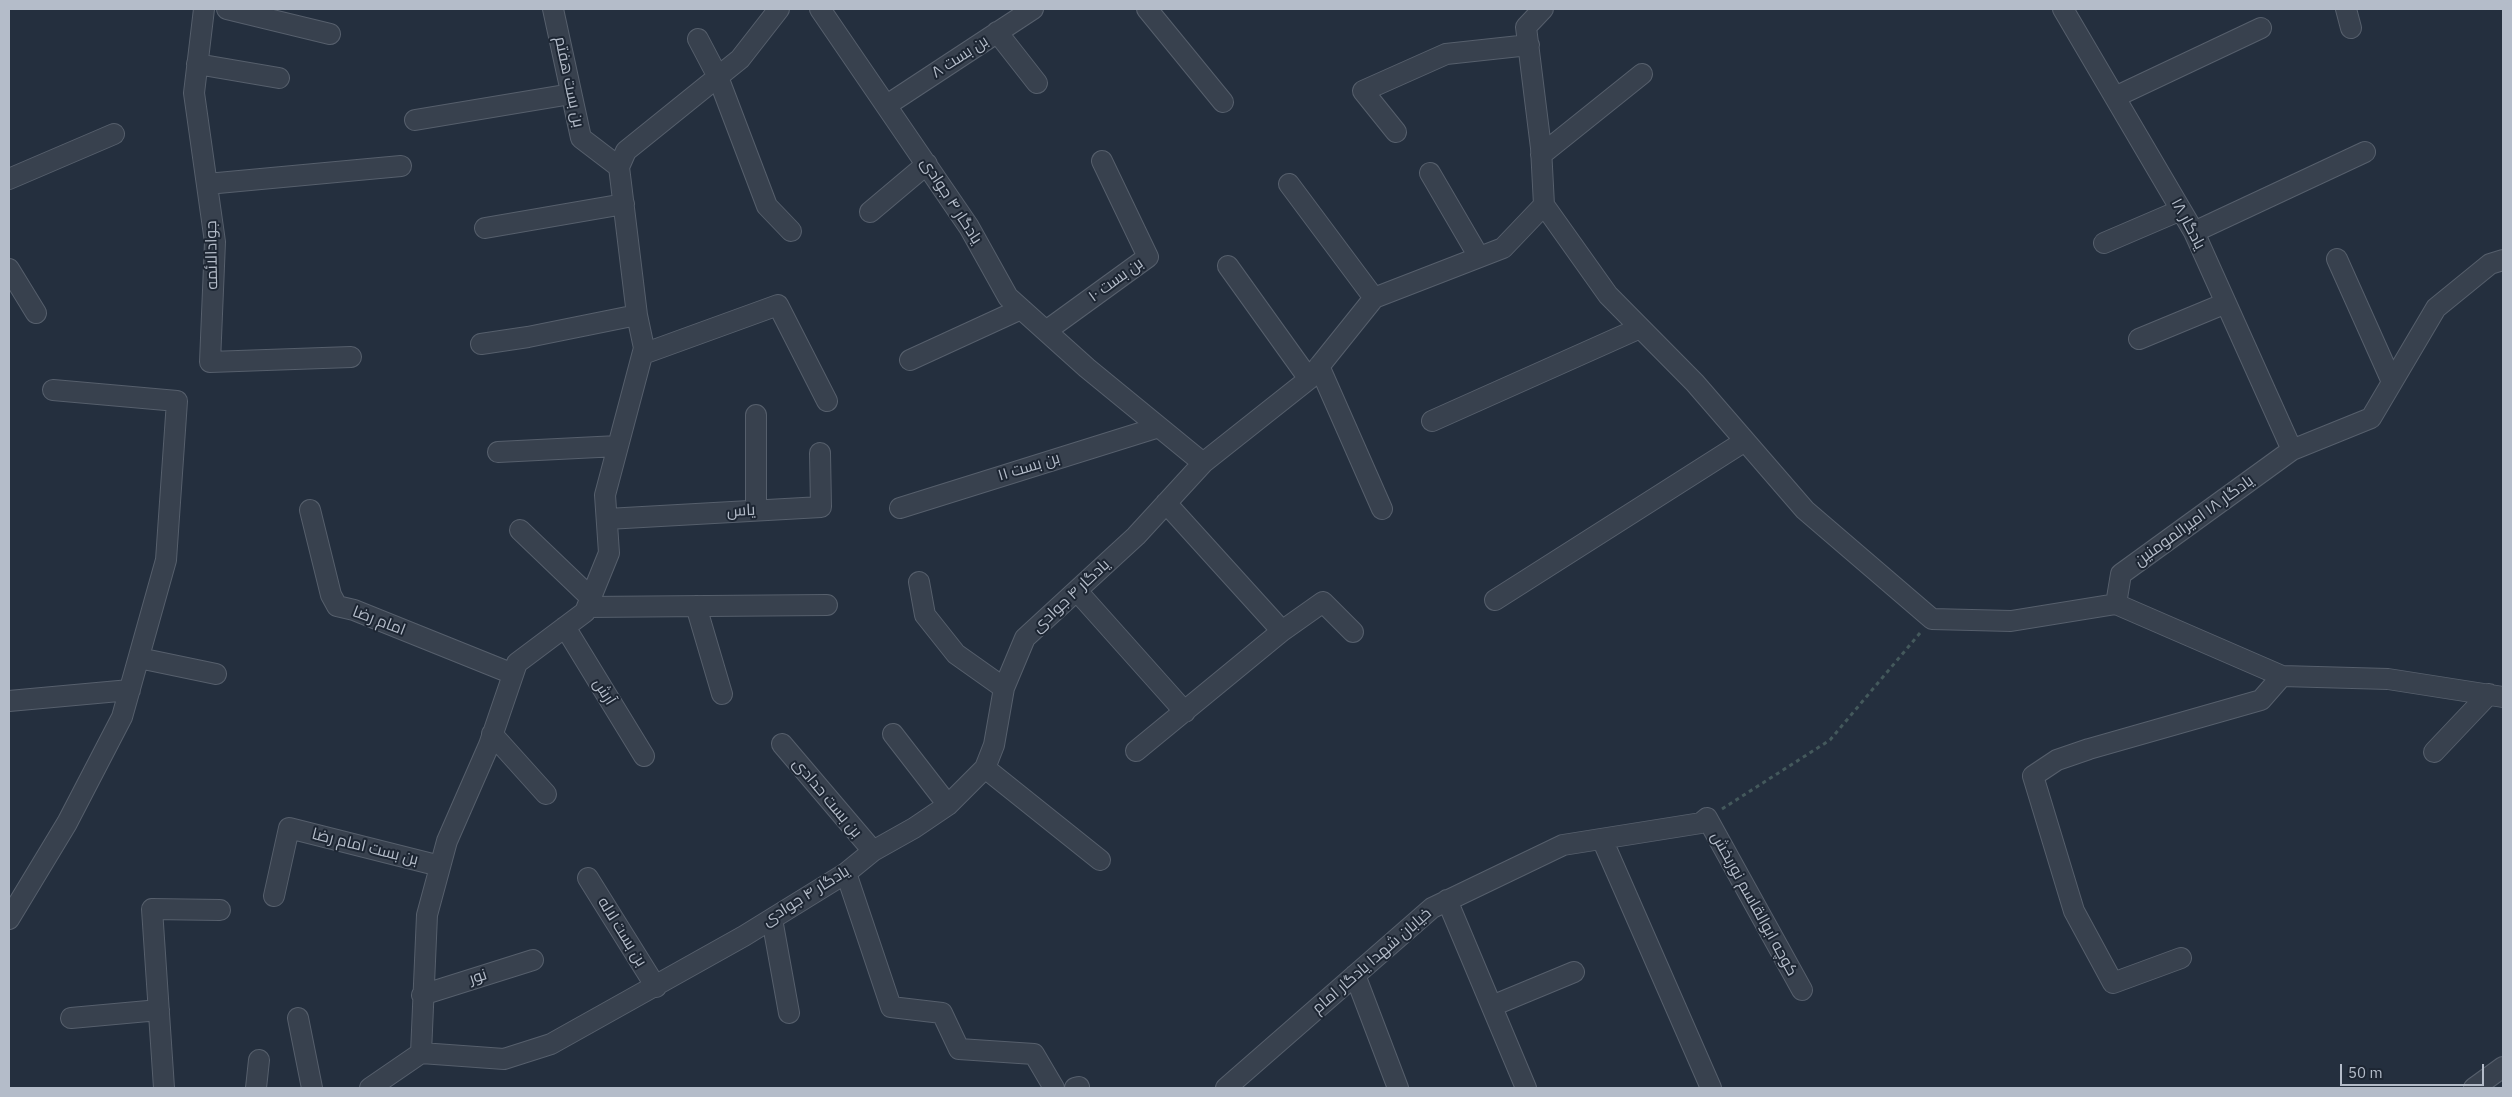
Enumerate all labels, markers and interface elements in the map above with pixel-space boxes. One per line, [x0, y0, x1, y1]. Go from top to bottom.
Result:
street label: بن بست ۸ [928, 31, 992, 83]
street label: بن بست هفتم [550, 35, 588, 129]
street label: یادگار ۴ جوادی [916, 154, 986, 248]
street label: یادگار ۱۸ [2167, 195, 2209, 253]
street label: جوادالائمه [202, 220, 222, 290]
street label: بن بست ۱۰ [1085, 254, 1147, 306]
street label: بن بست ۱۱ [996, 448, 1062, 486]
street label: یادگار ۱۸ امیرالمومنین [2131, 471, 2257, 571]
street label: یاس [726, 501, 756, 521]
street label: یادگار ۴ جوادی [1028, 555, 1114, 637]
street label: امام رضا [350, 602, 408, 640]
street label: آرش [588, 675, 620, 709]
street label: بن بست حدادی [788, 754, 866, 842]
street label: بن بست امام رضا [310, 824, 420, 870]
street label: کوچه ابوالقاسم نوربخش [1706, 829, 1802, 979]
street label: یادگار ۴ جوادی [759, 862, 853, 930]
street label: بن بست لاله [593, 894, 651, 970]
street label: خیابان شهدا یادگار امام [1308, 904, 1436, 1018]
street label: نور [467, 965, 489, 989]
scale bar [2342, 1054, 2486, 1086]
text: 50 m [2348, 1063, 2383, 1082]

